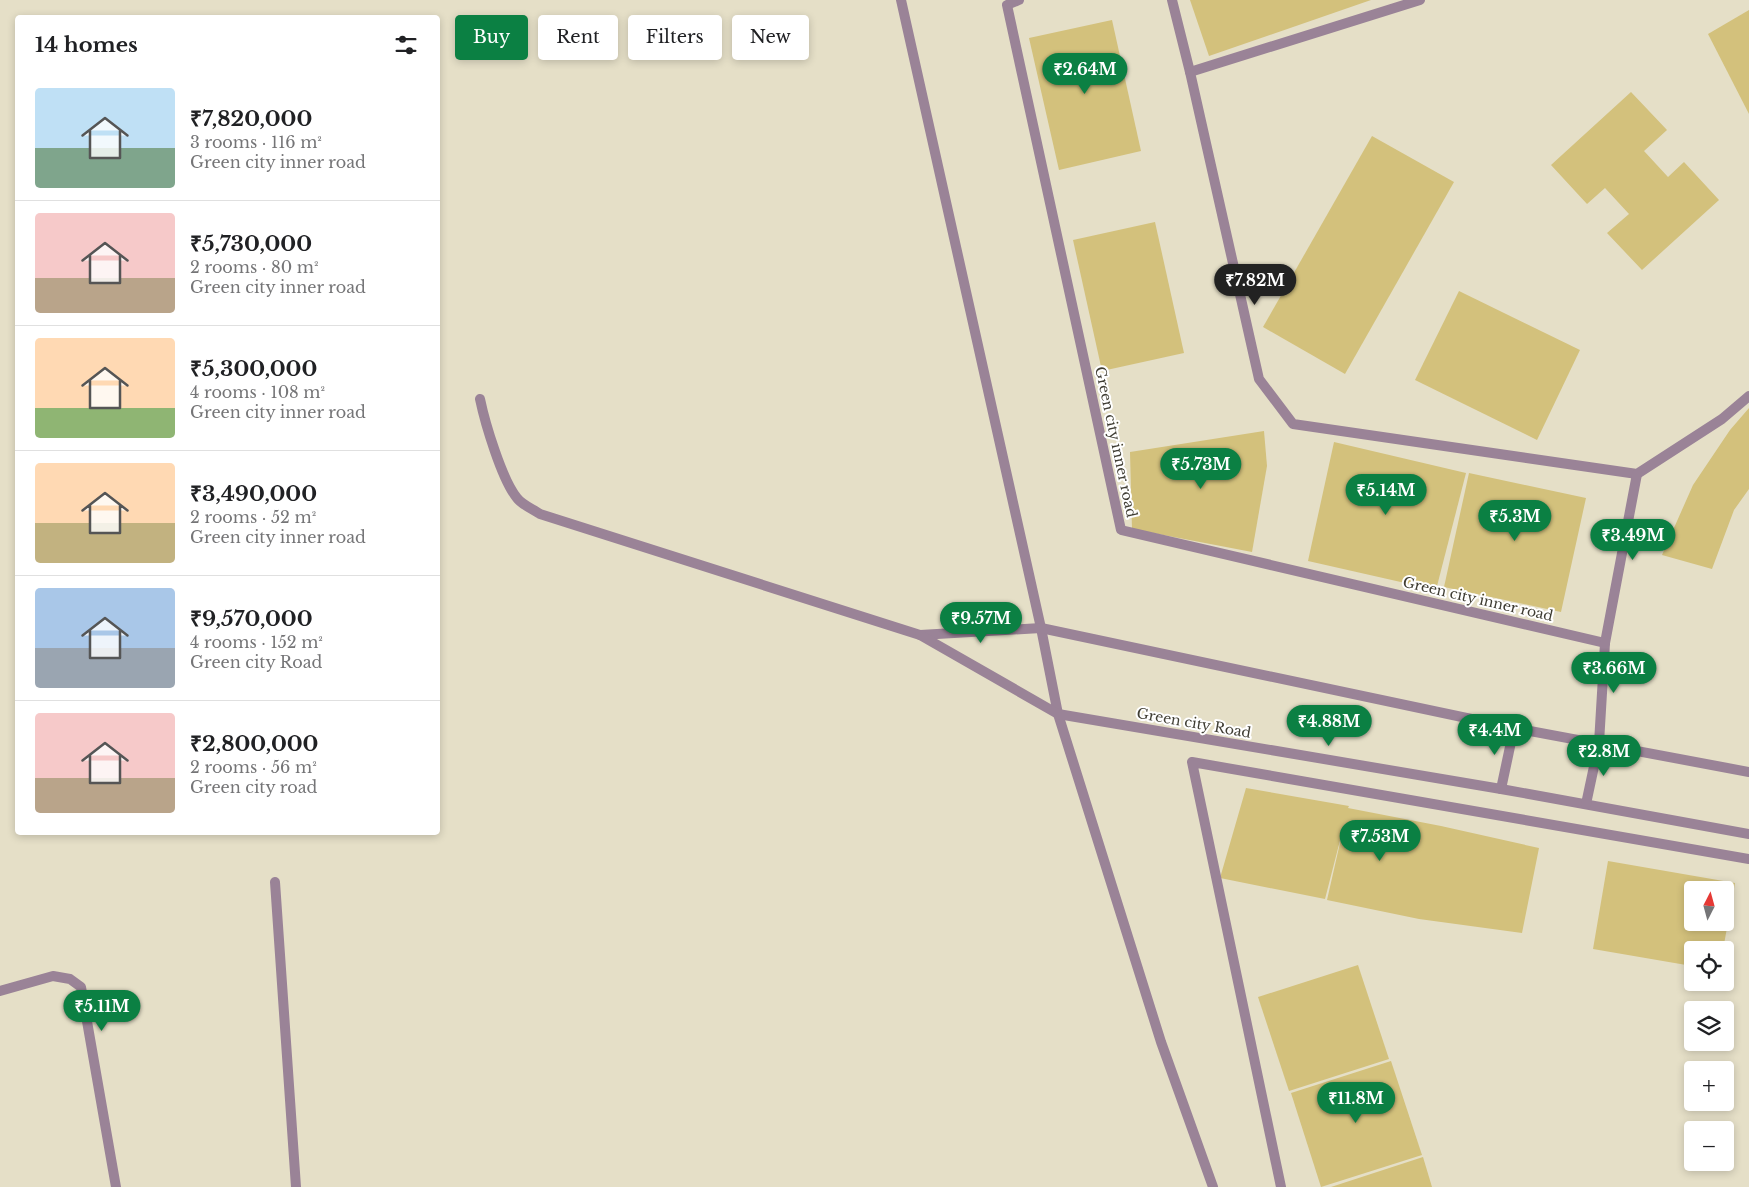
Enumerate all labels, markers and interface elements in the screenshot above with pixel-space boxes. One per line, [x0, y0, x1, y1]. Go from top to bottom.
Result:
chip: Buy [455, 15, 528, 60]
chip: Rent [538, 15, 618, 60]
chip: Filters [628, 15, 722, 60]
chip: New [732, 15, 809, 60]
icon: filters [392, 31, 420, 59]
text: 14 homes [35, 32, 138, 58]
pin: ₹2.64M [1044, 52, 1126, 95]
text: ₹2.64M [1053, 59, 1117, 79]
text: ₹7,820,000 [190, 106, 312, 132]
icon: home [75, 108, 135, 168]
text: 3 rooms · 116 m² [190, 132, 322, 152]
text: Green city inner road [190, 152, 366, 172]
text: ₹5,730,000 [190, 231, 312, 257]
icon: home [75, 233, 135, 293]
text: 2 rooms · 80 m² [190, 257, 318, 277]
pin: ₹7.82M [1214, 264, 1296, 306]
text: ₹7.82M [1225, 270, 1285, 290]
text: Green city inner road [190, 277, 366, 297]
text: ₹5,300,000 [190, 356, 317, 382]
icon: home [75, 358, 135, 418]
street label: Green city inner road [1091, 365, 1141, 520]
text: 4 rooms · 108 m² [190, 382, 325, 402]
text: Green city inner road [190, 402, 366, 422]
pin: ₹5.73M [1160, 448, 1242, 490]
text: ₹5.73M [1171, 454, 1231, 474]
pin: ₹5.14M [1345, 474, 1427, 516]
text: ₹5.14M [1357, 480, 1415, 500]
text: ₹3,490,000 [190, 481, 317, 507]
icon: home [75, 483, 135, 543]
pin: ₹5.3M [1480, 500, 1550, 542]
text: ₹5.3M [1489, 506, 1541, 526]
text: 2 rooms · 52 m² [190, 507, 316, 527]
pin: ₹3.49M [1592, 518, 1674, 561]
text: ₹3.49M [1601, 525, 1665, 545]
text: Green city inner road [190, 527, 366, 547]
street label: Green city inner road [1401, 573, 1555, 625]
pin: ₹9.57M [940, 602, 1022, 644]
text: ₹9,570,000 [190, 606, 313, 632]
icon: home [75, 608, 135, 668]
text: ₹9.57M [951, 608, 1011, 628]
text: 4 rooms · 152 m² [190, 632, 323, 652]
text: Green city Road [190, 652, 322, 672]
pin: ₹3.66M [1573, 652, 1655, 694]
text: ₹3.66M [1582, 658, 1646, 678]
street label: Green city Road [1135, 704, 1253, 742]
pin: ₹4.88M [1288, 704, 1370, 747]
text: ₹4.88M [1298, 711, 1360, 731]
pin: ₹4.4M [1460, 714, 1530, 756]
text: ₹4.4M [1469, 720, 1521, 740]
text: ₹2,800,000 [190, 731, 318, 757]
icon: home [75, 733, 135, 793]
pin: ₹2.8M [1569, 734, 1639, 777]
text: ₹2.8M [1578, 741, 1630, 761]
text: 2 rooms · 56 m² [190, 757, 317, 777]
text: Green city road [190, 777, 317, 797]
pin: ₹7.53M [1339, 820, 1421, 862]
text: ₹7.53M [1351, 826, 1409, 846]
north arrow [1684, 881, 1734, 931]
map controls [1684, 881, 1734, 1171]
button: locate [1684, 941, 1734, 991]
pin: ₹5.11M [61, 990, 143, 1032]
text: ₹5.11M [74, 996, 130, 1016]
button: layers [1684, 1001, 1734, 1051]
button: + [1684, 1061, 1734, 1111]
pin: ₹11.8M [1315, 1082, 1397, 1124]
text: ₹11.8M [1328, 1088, 1384, 1108]
button: − [1684, 1121, 1734, 1171]

